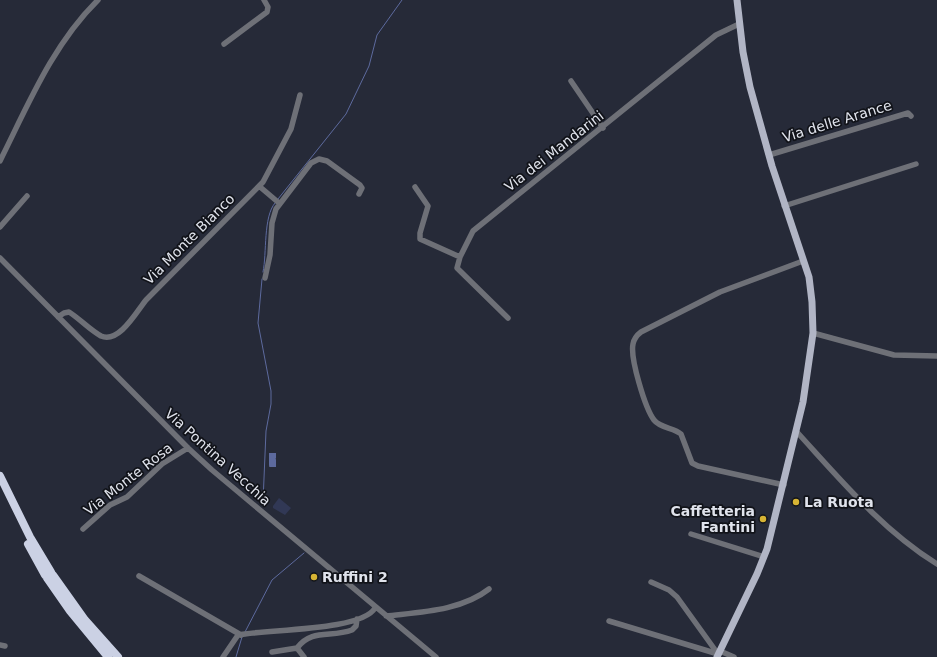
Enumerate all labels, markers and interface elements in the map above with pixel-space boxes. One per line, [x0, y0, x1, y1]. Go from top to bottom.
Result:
street label: Via delle Arance [780, 97, 894, 145]
street label: Via dei Mandarini [501, 107, 607, 195]
street label: Via Monte Bianco [140, 190, 238, 288]
street label: Via Pontina Vecchia [162, 405, 274, 509]
street label: Via Monte Rosa [81, 440, 175, 518]
place label: La Ruota [804, 494, 874, 510]
marker: La Ruota [791, 497, 801, 507]
place label: Caffetteria Fantini [670, 503, 755, 535]
marker: Caffetteria Fantini [758, 514, 768, 524]
place label: Ruffini 2 [322, 569, 388, 585]
marker: Ruffini 2 [309, 572, 319, 582]

